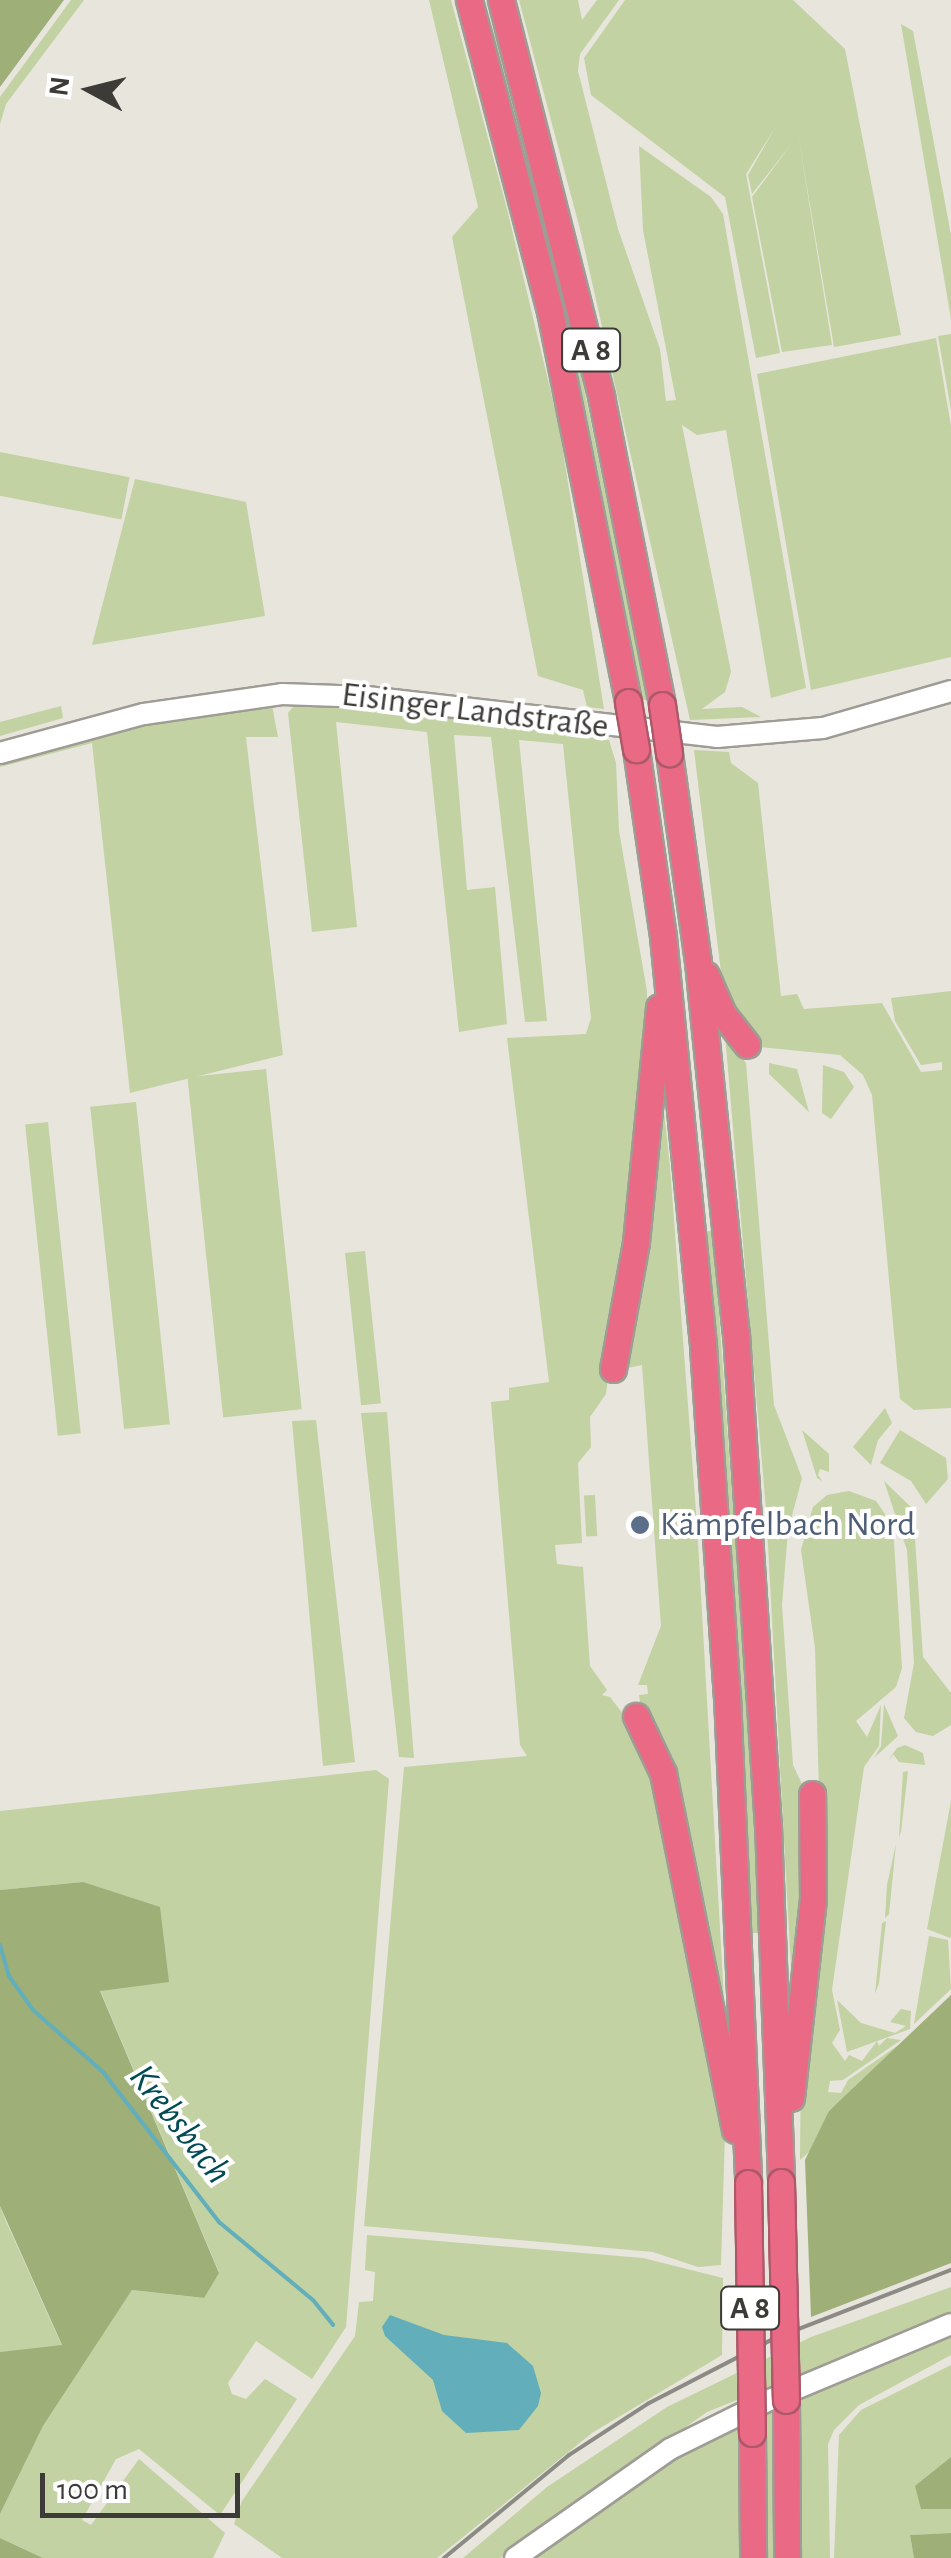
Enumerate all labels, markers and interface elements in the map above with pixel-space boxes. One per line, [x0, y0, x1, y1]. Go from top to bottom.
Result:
north arrow [40, 40, 140, 140]
text: N [45, 75, 75, 98]
road number: A 8 [561, 323, 621, 377]
street label: Eisinger Landstraße [339, 674, 611, 748]
place label: Kämpfelbach Nord [660, 1504, 915, 1546]
marker: Kämpfelbach Nord [629, 1514, 651, 1536]
water label: Krebsbach [118, 2056, 240, 2194]
road number: A 8 [720, 2281, 780, 2335]
scale bar [45, 2453, 245, 2515]
text: 100 m [57, 2475, 128, 2505]

